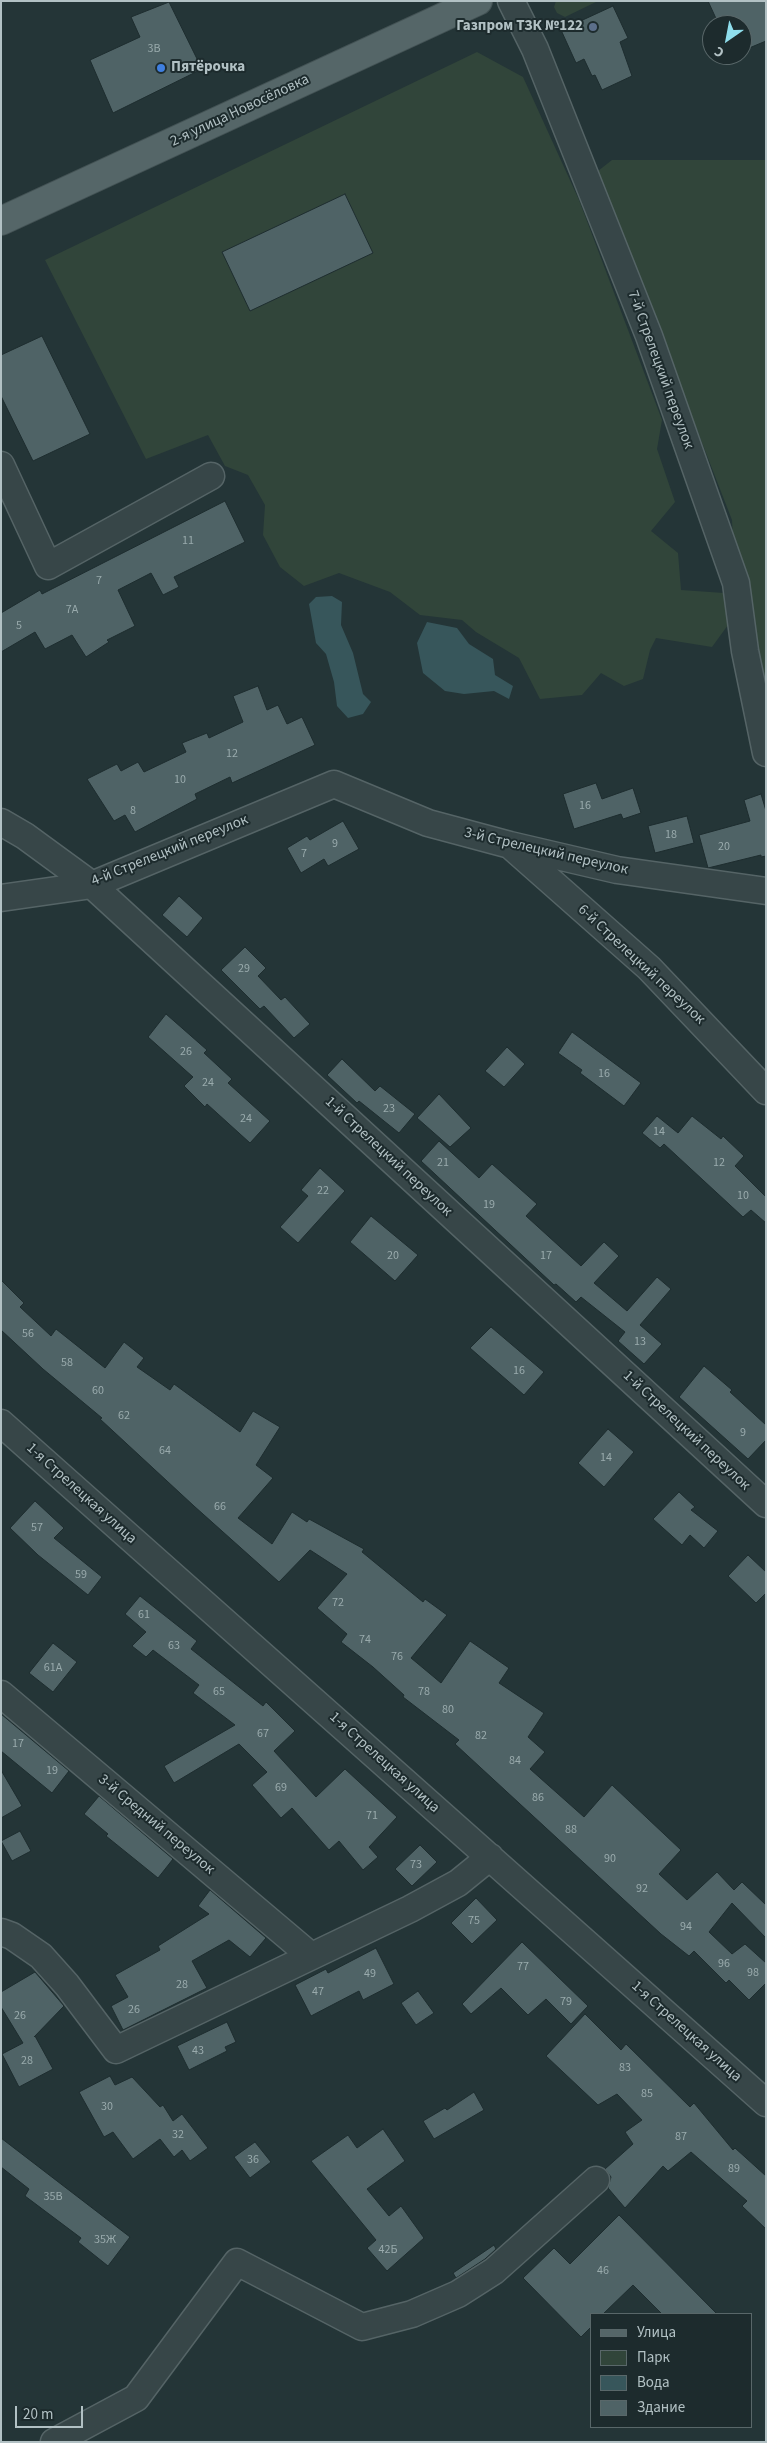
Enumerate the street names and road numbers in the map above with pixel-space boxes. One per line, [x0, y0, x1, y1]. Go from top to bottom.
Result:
street label: 2-я улица Новосёловка [168, 71, 312, 151]
street label: 7-й Стрелецкий переулок [623, 288, 697, 452]
street label: 4-й Стрелецкий переулок [89, 811, 251, 891]
street label: 3-й Стрелецкий переулок [462, 824, 630, 880]
street label: 6-й Стрелецкий переулок [574, 901, 708, 1029]
street label: 1-й Стрелецкий переулок [321, 1093, 455, 1221]
street label: 1-й Стрелецкий переулок [619, 1367, 753, 1495]
street label: 1-я Стрелецкая улица [22, 1440, 140, 1548]
street label: 1-я Стрелецкая улица [325, 1709, 443, 1817]
street label: 3-й Средний переулок [94, 1771, 218, 1879]
street label: 1-я Стрелецкая улица [627, 1978, 745, 2086]

